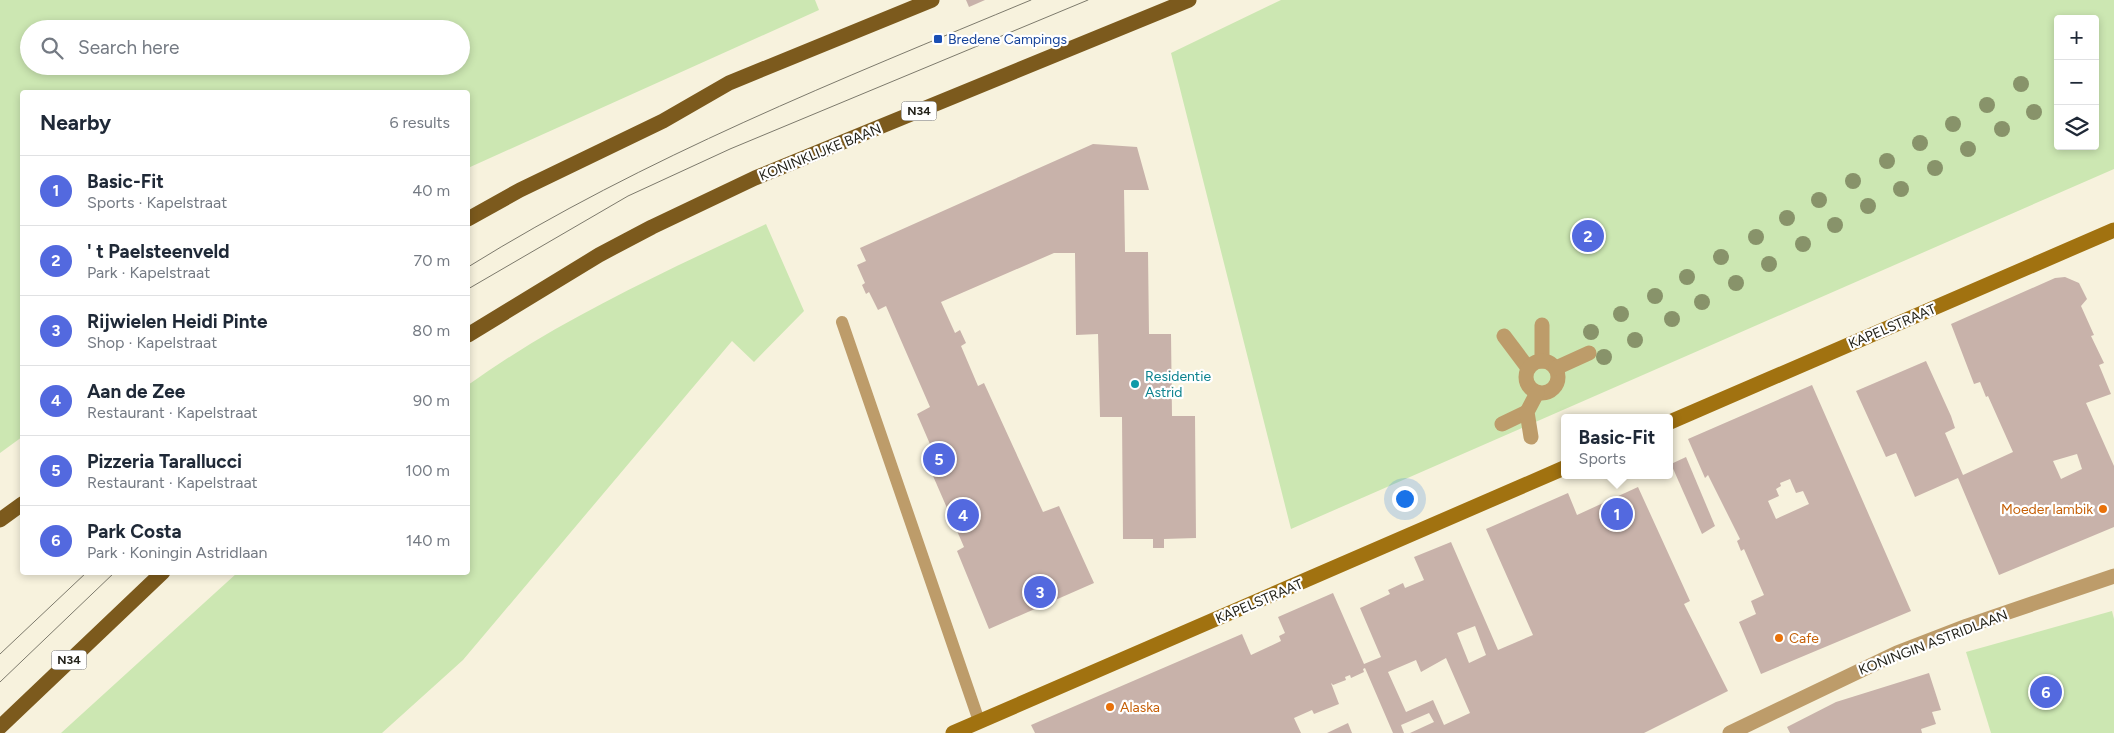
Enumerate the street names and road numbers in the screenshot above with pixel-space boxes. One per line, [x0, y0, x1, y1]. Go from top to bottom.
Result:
road number: N34 [902, 102, 936, 120]
street label: KONINKLIJKE BAAN [757, 120, 884, 185]
street label: KAPELSTRAAT [1846, 300, 1939, 353]
street label: KAPELSTRAAT [1213, 575, 1306, 628]
street label: KONINGIN ASTRIDLAAN [1856, 606, 2010, 679]
road number: N34 [52, 650, 86, 670]

